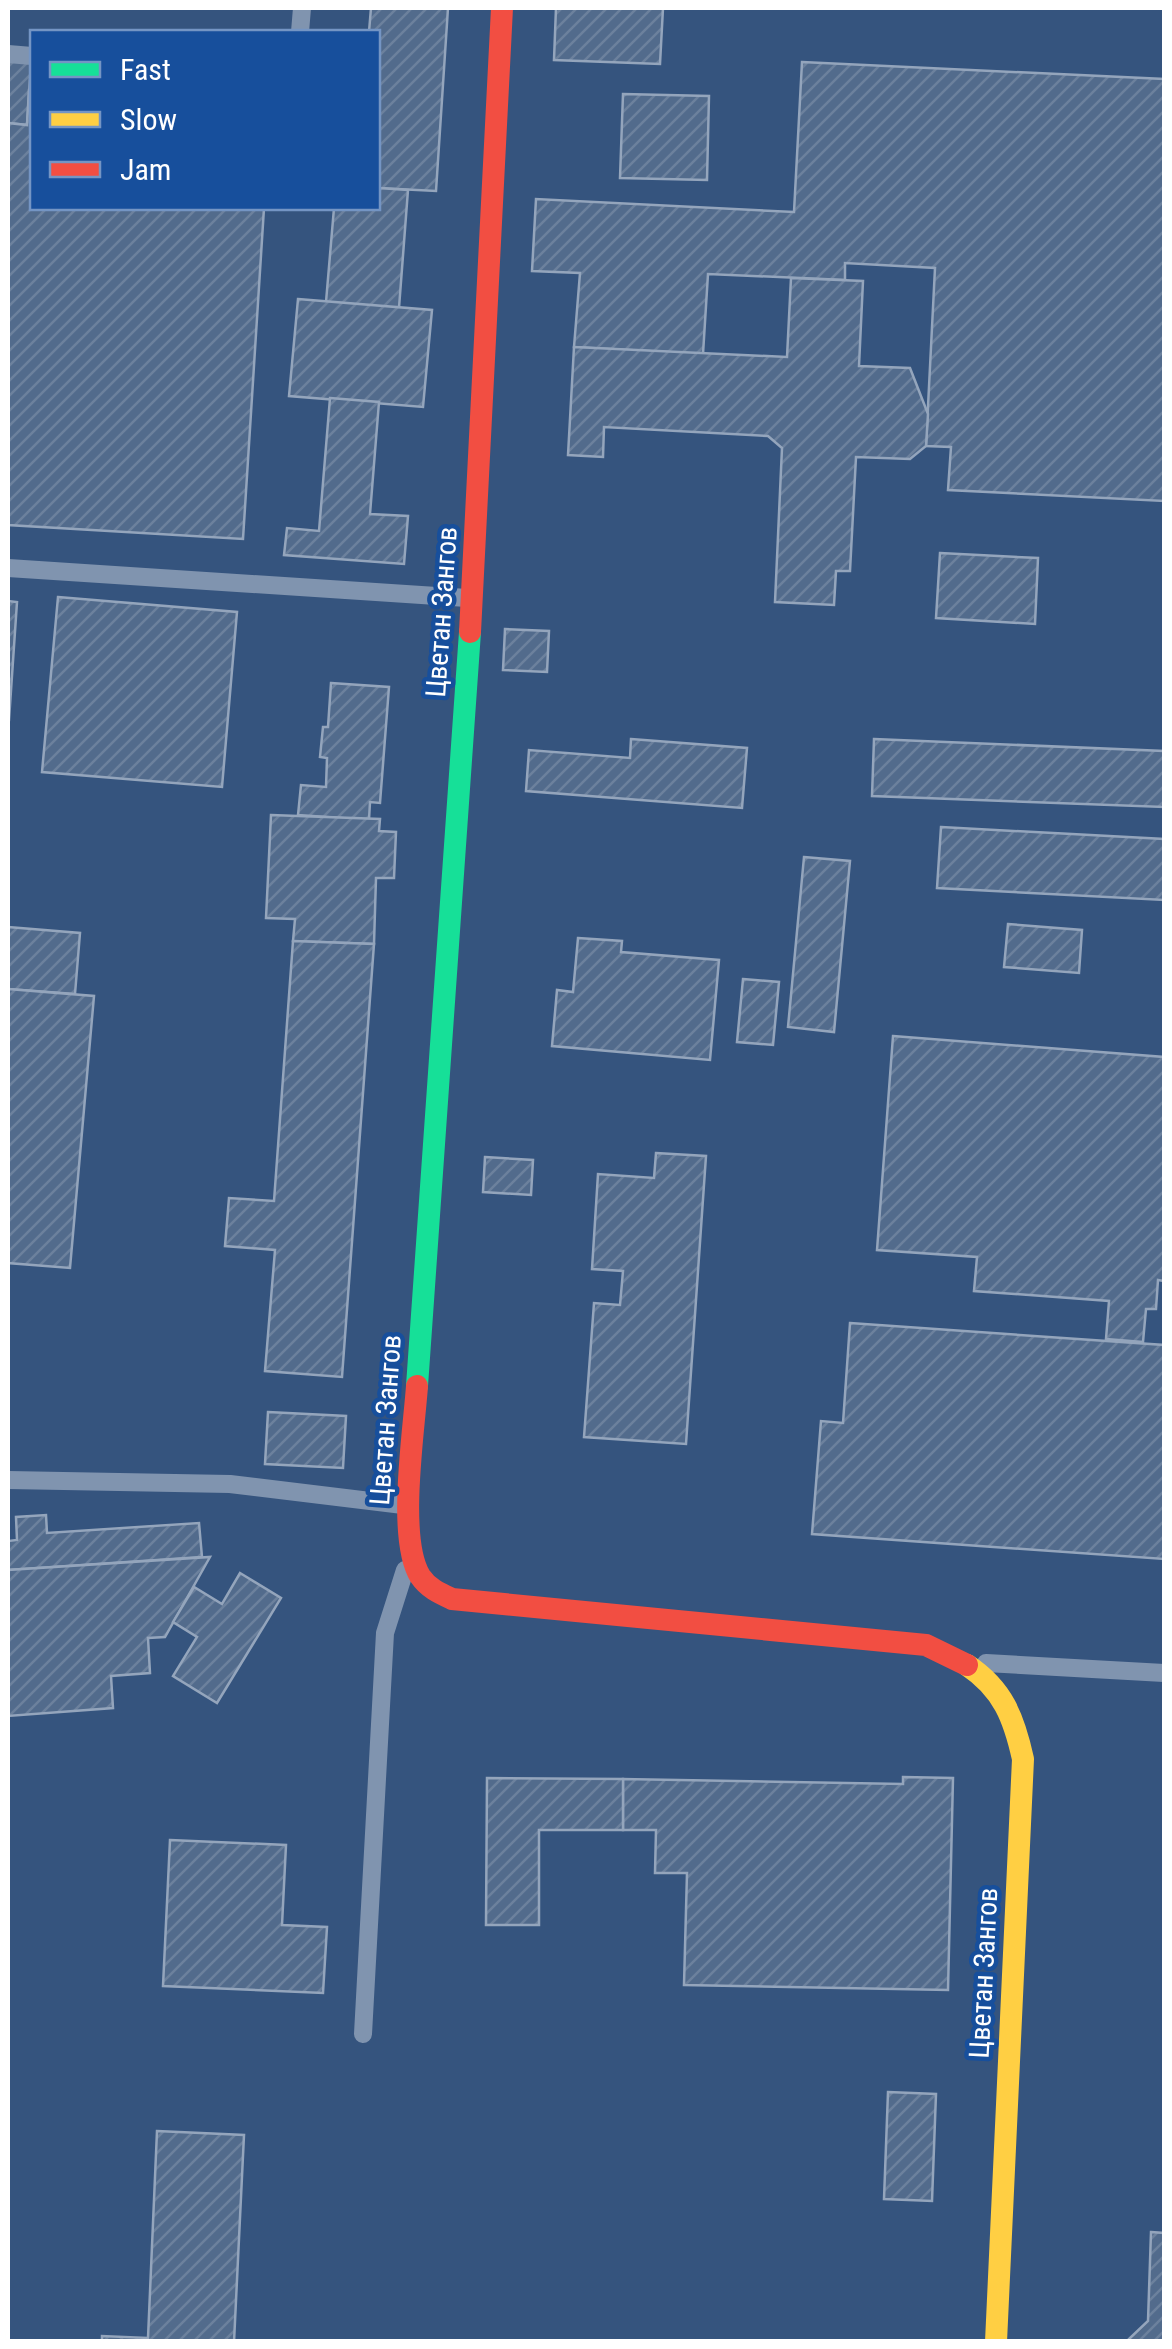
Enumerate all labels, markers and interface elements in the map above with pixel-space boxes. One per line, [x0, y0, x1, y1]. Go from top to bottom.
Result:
legend [30, 30, 380, 210]
text: Fast [120, 52, 171, 87]
text: Slow [120, 102, 177, 137]
text: Jam [120, 152, 171, 187]
street label: Цветан Зангов [419, 525, 464, 699]
street label: Цветан Зангов [363, 1333, 408, 1507]
street label: Цветан Зангов [963, 1887, 1004, 2059]

